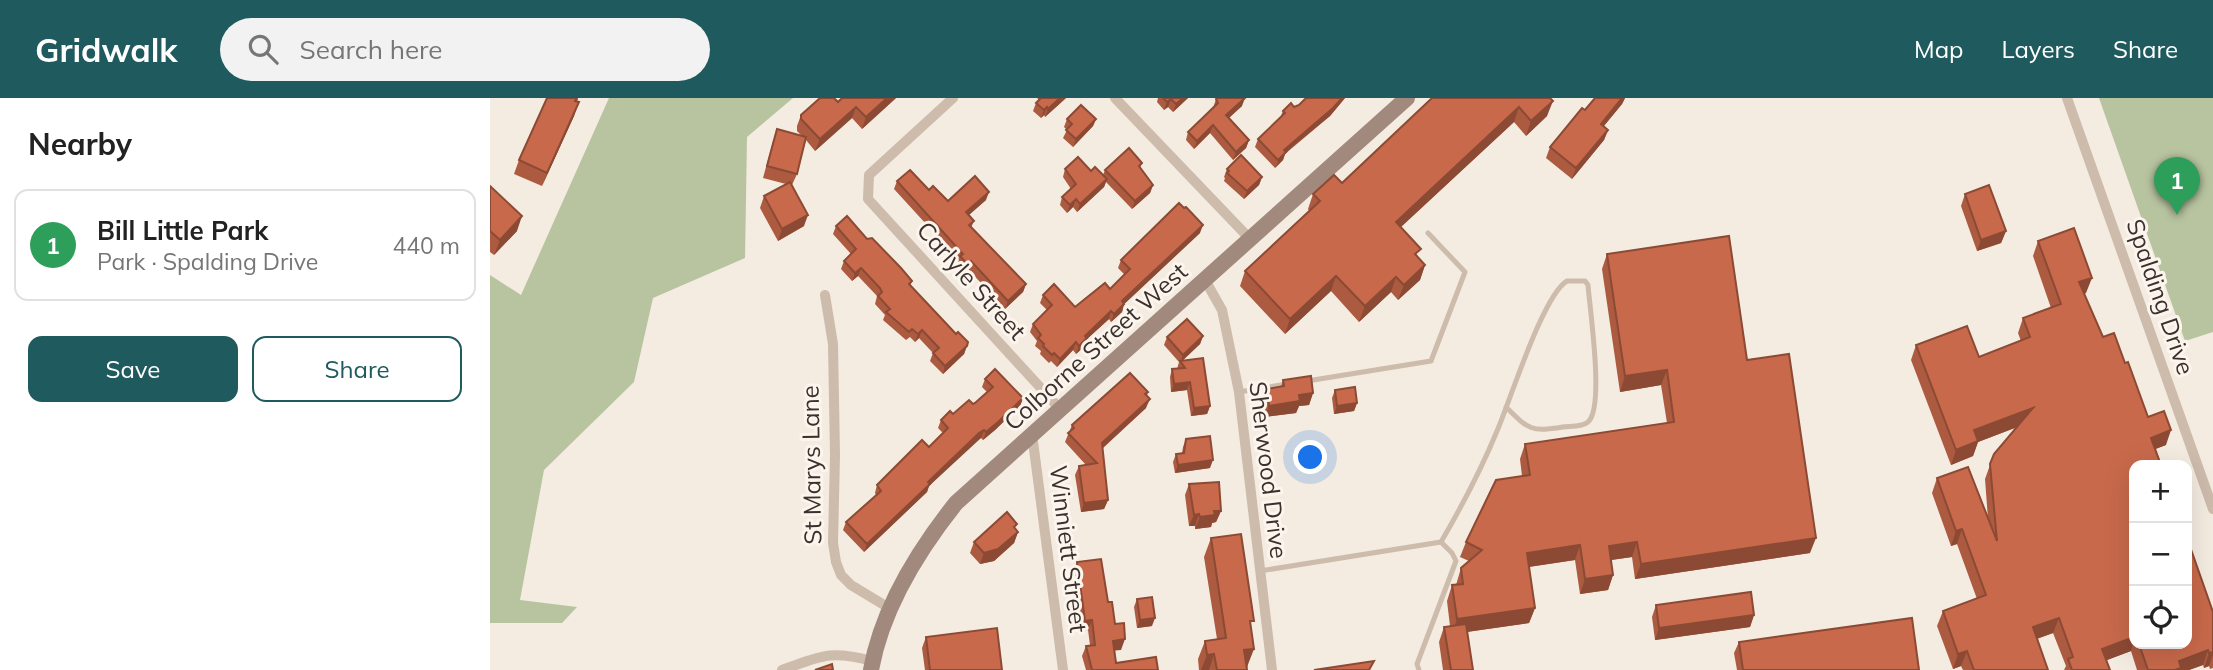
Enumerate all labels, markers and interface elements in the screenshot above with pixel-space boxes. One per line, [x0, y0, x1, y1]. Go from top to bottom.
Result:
search box [220, 18, 710, 81]
text: Gridwalk [35, 29, 178, 70]
icon: search [244, 30, 282, 68]
text: Search here [300, 33, 442, 66]
text: Map [1914, 34, 1963, 64]
text: Layers [2001, 34, 2075, 64]
text: Share [2113, 34, 2178, 64]
text: Nearby [28, 125, 132, 163]
pin: 1 [2154, 157, 2200, 215]
text: Bill Little Park [97, 214, 268, 247]
street label: Carlyle Street [911, 215, 1033, 346]
street label: Spalding Drive [2120, 215, 2202, 378]
text: 1 [46, 231, 60, 260]
text: 440 m [392, 231, 460, 260]
text: Park · Spalding Drive [97, 247, 318, 276]
street label: Colborne Street West [997, 256, 1193, 436]
button: Save [28, 336, 238, 402]
button: Share [252, 336, 462, 402]
street label: Sherwood Drive [1243, 380, 1295, 560]
street label: St Marys Lane [795, 385, 827, 545]
your location [1293, 440, 1327, 474]
map controls [2129, 460, 2192, 649]
button: + [2129, 460, 2192, 523]
street label: Winniett Street [1044, 463, 1094, 634]
button: − [2129, 523, 2192, 586]
button: locate [2129, 586, 2192, 649]

